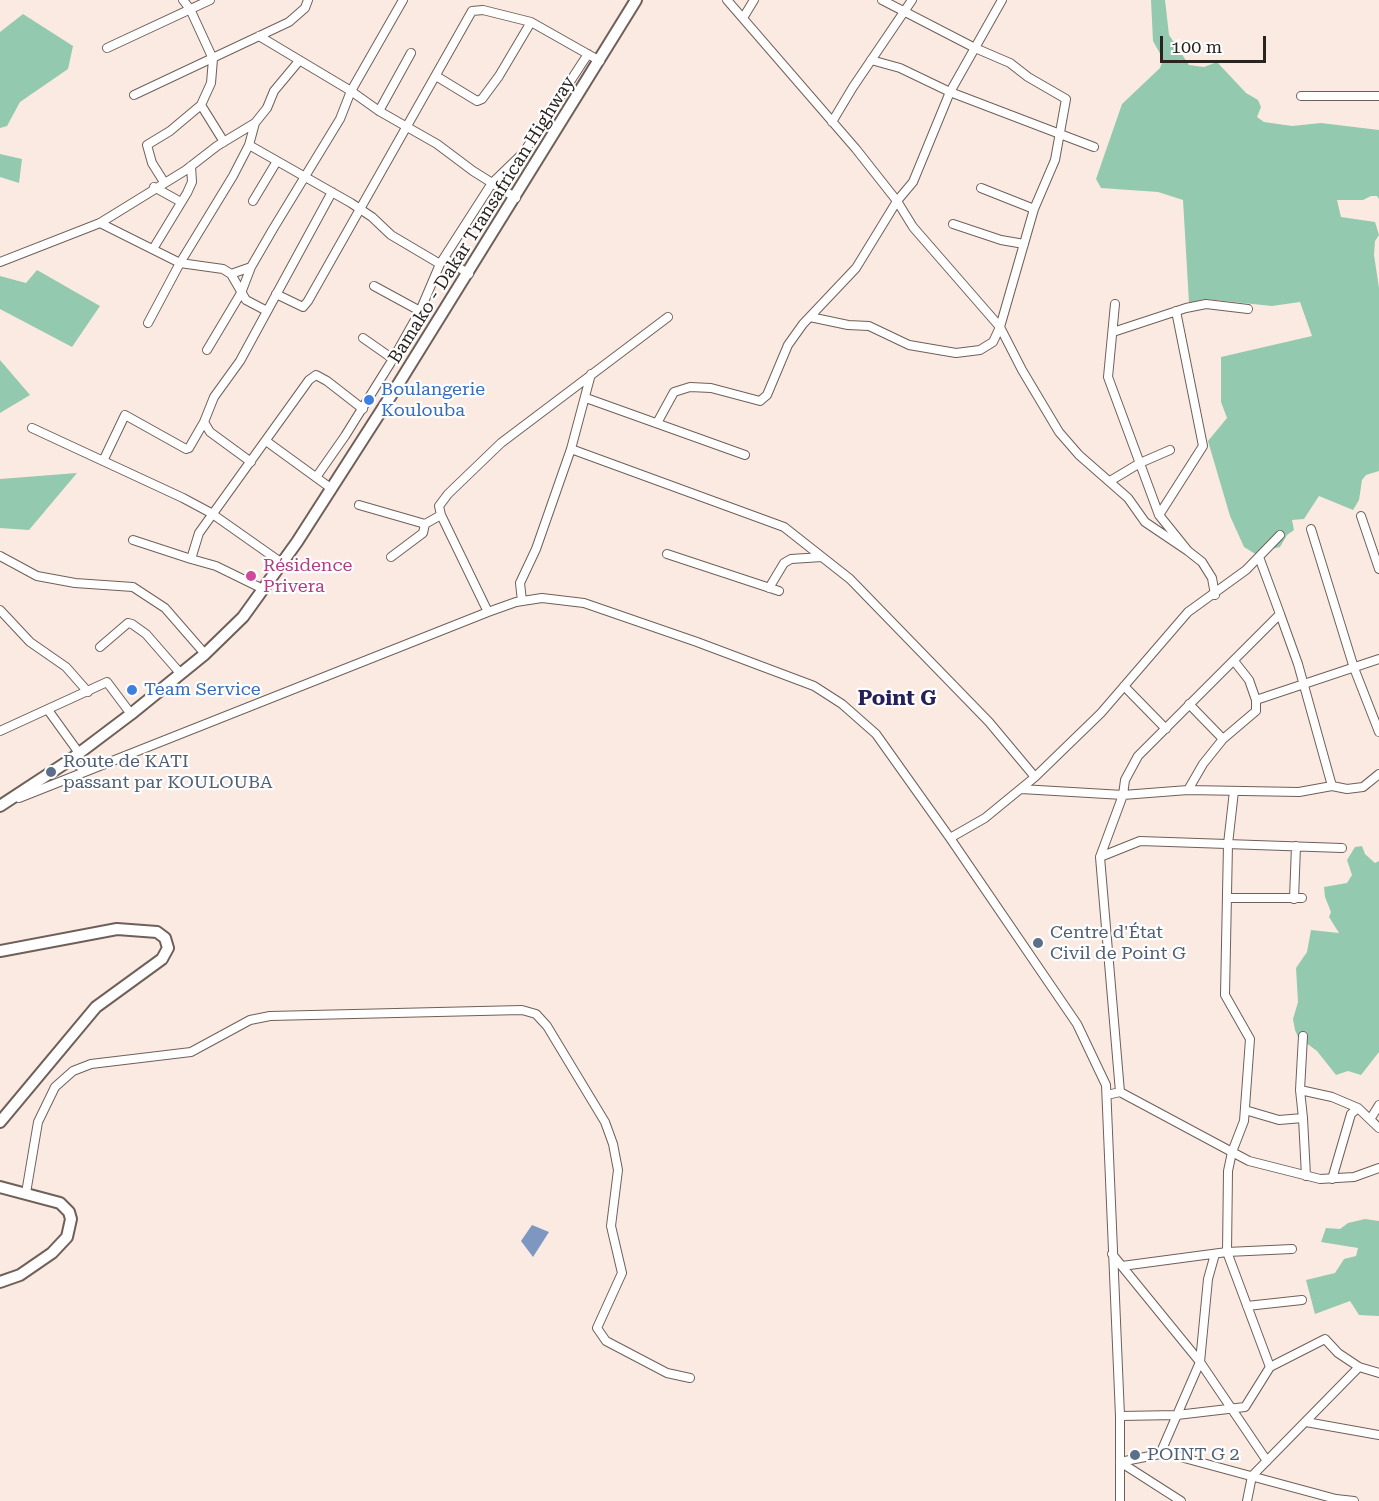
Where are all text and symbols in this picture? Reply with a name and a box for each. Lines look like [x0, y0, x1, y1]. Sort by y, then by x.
scale bar [1163, 24, 1270, 62]
text: 100 m [1171, 36, 1222, 57]
street label: Bamako - Dakar Transafrican Highway [384, 72, 580, 368]
place label: Boulangerie Koulouba [381, 379, 485, 422]
marker: Boulangerie Koulouba [362, 393, 376, 407]
place label: Résidence Privera [263, 555, 352, 598]
marker: Résidence Privera [244, 569, 258, 583]
place label: Team Service [144, 679, 261, 701]
marker: Team Service [125, 683, 139, 697]
district label: Point G [858, 686, 936, 712]
place label: Route de KATI passant par KOULOUBA [63, 751, 273, 794]
marker: Route de KATI passant par KOULOUBA [44, 765, 58, 779]
place label: Centre d'État Civil de Point G [1050, 922, 1186, 964]
marker: Centre d'État Civil de Point G [1031, 936, 1045, 950]
place label: POINT G 2 [1147, 1444, 1240, 1466]
marker: POINT G 2 [1128, 1448, 1142, 1462]

